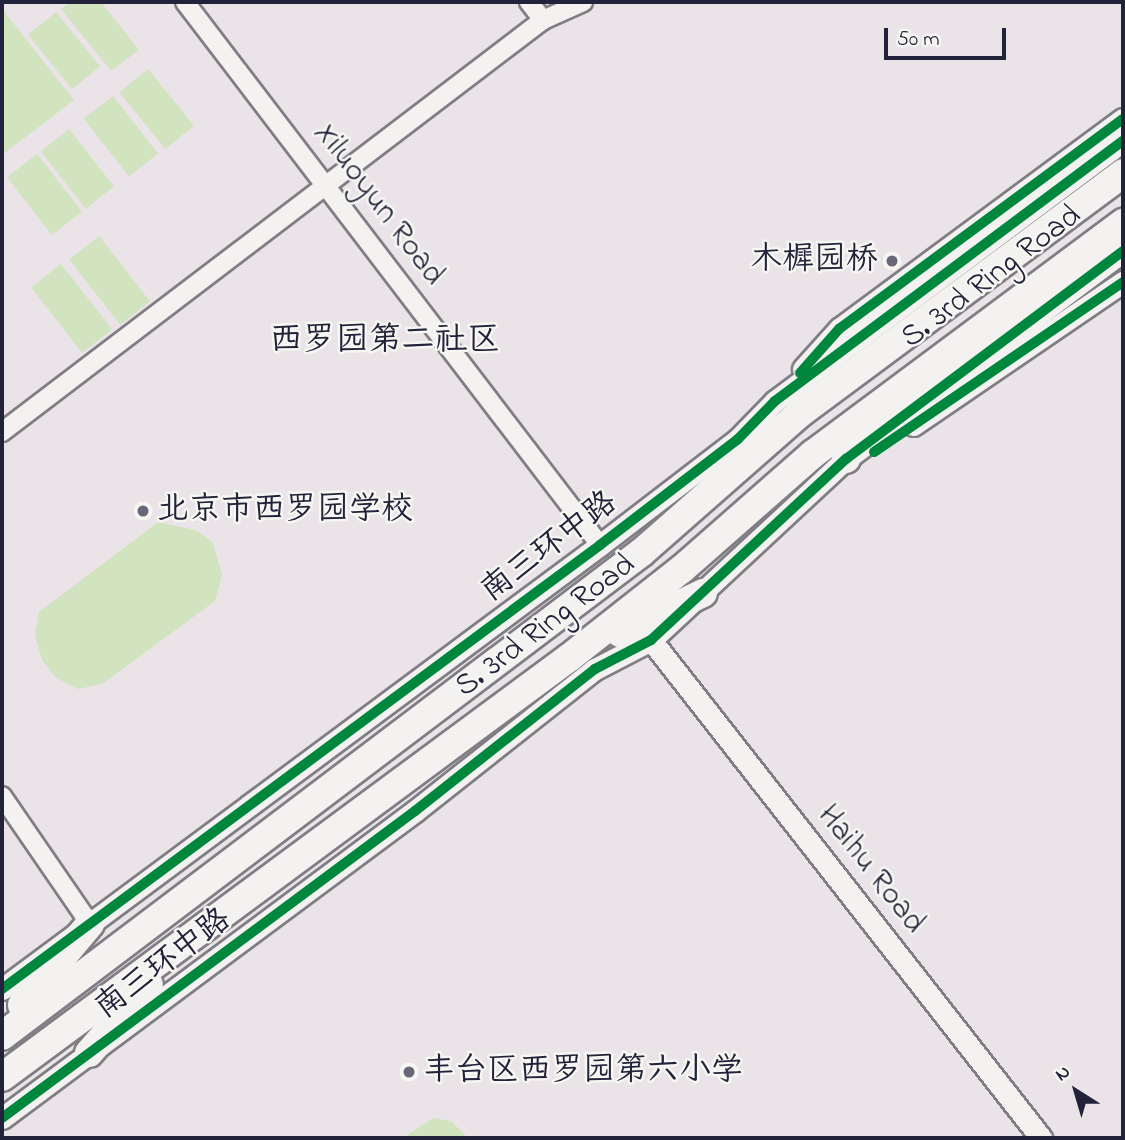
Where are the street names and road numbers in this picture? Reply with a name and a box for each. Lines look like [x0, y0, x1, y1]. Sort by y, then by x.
street label: Xiluoyun Road [304, 116, 452, 294]
street label: S. 3rd Ring Road [894, 198, 1090, 358]
street label: 南三环中路 [475, 485, 625, 611]
street label: S. 3rd Ring Road [448, 547, 644, 707]
street label: Haihu Road [808, 798, 932, 942]
street label: 南三环中路 [89, 902, 239, 1028]

